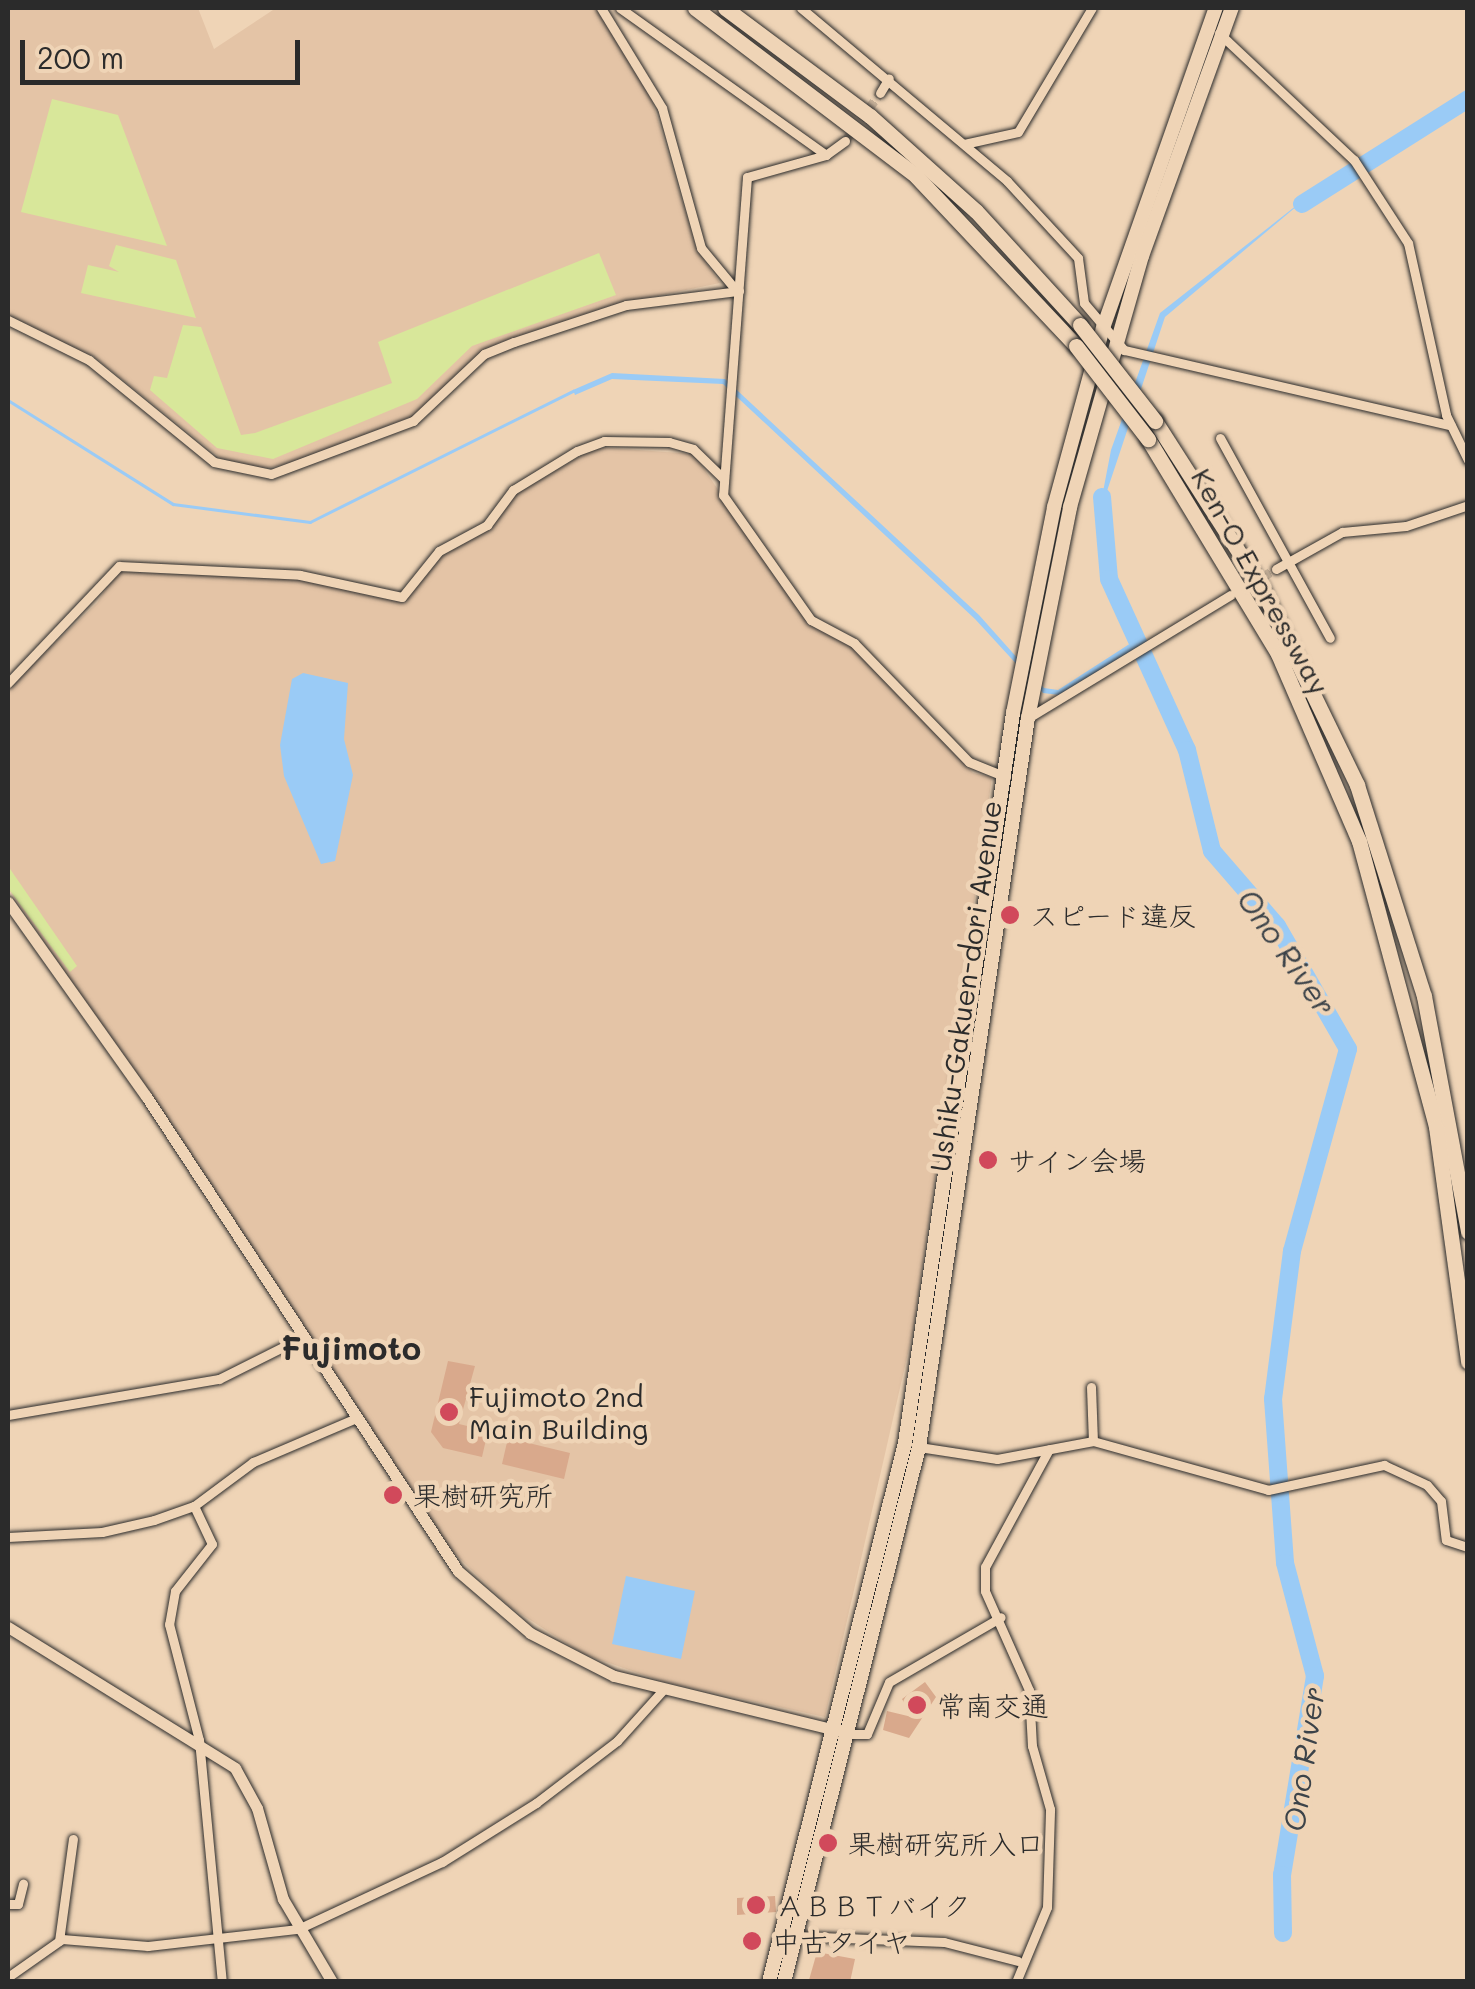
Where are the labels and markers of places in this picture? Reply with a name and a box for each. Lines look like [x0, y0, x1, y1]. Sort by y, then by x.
place label: スピード違反 [1030, 898, 1197, 932]
marker: スピード違反 [999, 904, 1021, 926]
place label: サイン会場 [1008, 1143, 1148, 1177]
marker: サイン会場 [977, 1149, 999, 1171]
place label: Fujimoto 2nd Main Building [469, 1379, 648, 1445]
marker: Fujimoto 2nd Main Building [438, 1401, 460, 1423]
place label: 果樹研究所 [413, 1478, 553, 1512]
marker: 果樹研究所 [382, 1484, 404, 1506]
place label: 常南交通 [937, 1688, 1049, 1722]
marker: 常南交通 [906, 1694, 928, 1716]
place label: 果樹研究所入口 [848, 1826, 1044, 1860]
marker: 果樹研究所入口 [817, 1832, 839, 1854]
place label: ＡＢＢＴバイク [776, 1888, 972, 1922]
marker: ＡＢＢＴバイク [745, 1894, 767, 1916]
place label: 中古タイヤ [772, 1924, 912, 1958]
marker: 中古タイヤ [741, 1930, 763, 1952]

